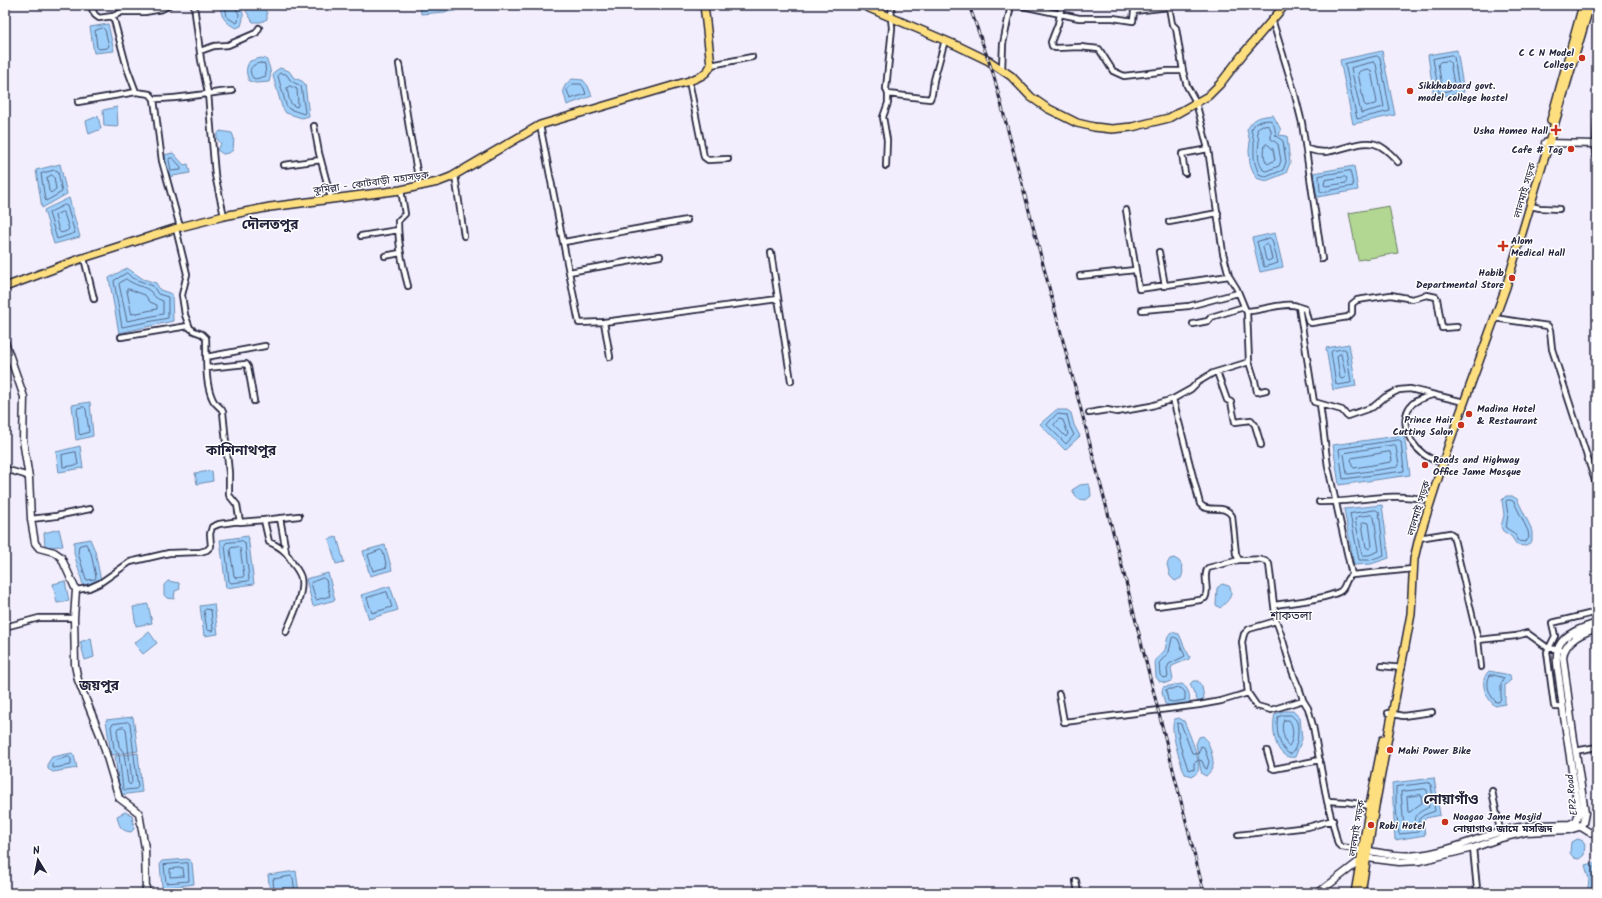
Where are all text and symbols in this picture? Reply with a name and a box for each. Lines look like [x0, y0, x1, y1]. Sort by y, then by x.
place label: C C N Model College [1519, 45, 1574, 73]
marker: C C N Model College [1577, 53, 1587, 63]
place label: Sikkhaboard govt. model college hostel [1418, 78, 1508, 106]
marker: Sikkhaboard govt. model college hostel [1405, 86, 1415, 96]
place label: Usha Homeo Hall [1473, 123, 1548, 139]
marker: Usha Homeo Hall [1551, 125, 1561, 135]
place label: Cafe # Tag [1512, 142, 1563, 158]
marker: Cafe # Tag [1566, 144, 1576, 154]
street label: লালমাই সড়ক [1509, 160, 1541, 221]
street label: কুমিল্লা - কোটবাড়ী মহাসড়ক [311, 167, 431, 199]
district label: দৌলতপুর [242, 214, 299, 236]
place label: Alom Medical Hall [1511, 233, 1565, 261]
marker: Alom Medical Hall [1498, 241, 1508, 251]
place label: Habib Departmental Store [1416, 265, 1504, 293]
marker: Habib Departmental Store [1507, 273, 1517, 283]
place label: Madina Hotel & Restaurant [1477, 401, 1538, 429]
marker: Madina Hotel & Restaurant [1464, 409, 1474, 419]
place label: Prince Hair Cutting Salon [1393, 412, 1453, 440]
marker: Prince Hair Cutting Salon [1456, 420, 1466, 430]
district label: কাশিনাথপুর [205, 440, 277, 462]
place label: Roads and Highway Office Jame Mosque [1433, 452, 1521, 480]
marker: Roads and Highway Office Jame Mosque [1420, 460, 1430, 470]
street label: লালমাই সড়ক [1403, 478, 1435, 539]
district label: শাকতলা [1269, 607, 1313, 626]
district label: জয়পুর [78, 675, 120, 697]
place label: Mahi Power Bike [1398, 743, 1471, 759]
marker: Mahi Power Bike [1385, 745, 1395, 755]
street label: EPZ Road [1562, 772, 1582, 816]
district label: নোয়াগাঁও [1423, 789, 1479, 811]
street label: লালমাই সড়ক [1344, 798, 1369, 858]
place label: Noagao Jame Mosjid নোয়াগাও জামে মসজিদ [1453, 809, 1553, 837]
marker: Noagao Jame Mosjid নোয়াগাও জামে মসজিদ [1440, 817, 1450, 827]
place label: Robi Hotel [1379, 818, 1425, 834]
marker: Robi Hotel [1366, 820, 1376, 830]
north arrow [18, 840, 58, 880]
text: N [31, 842, 41, 861]

